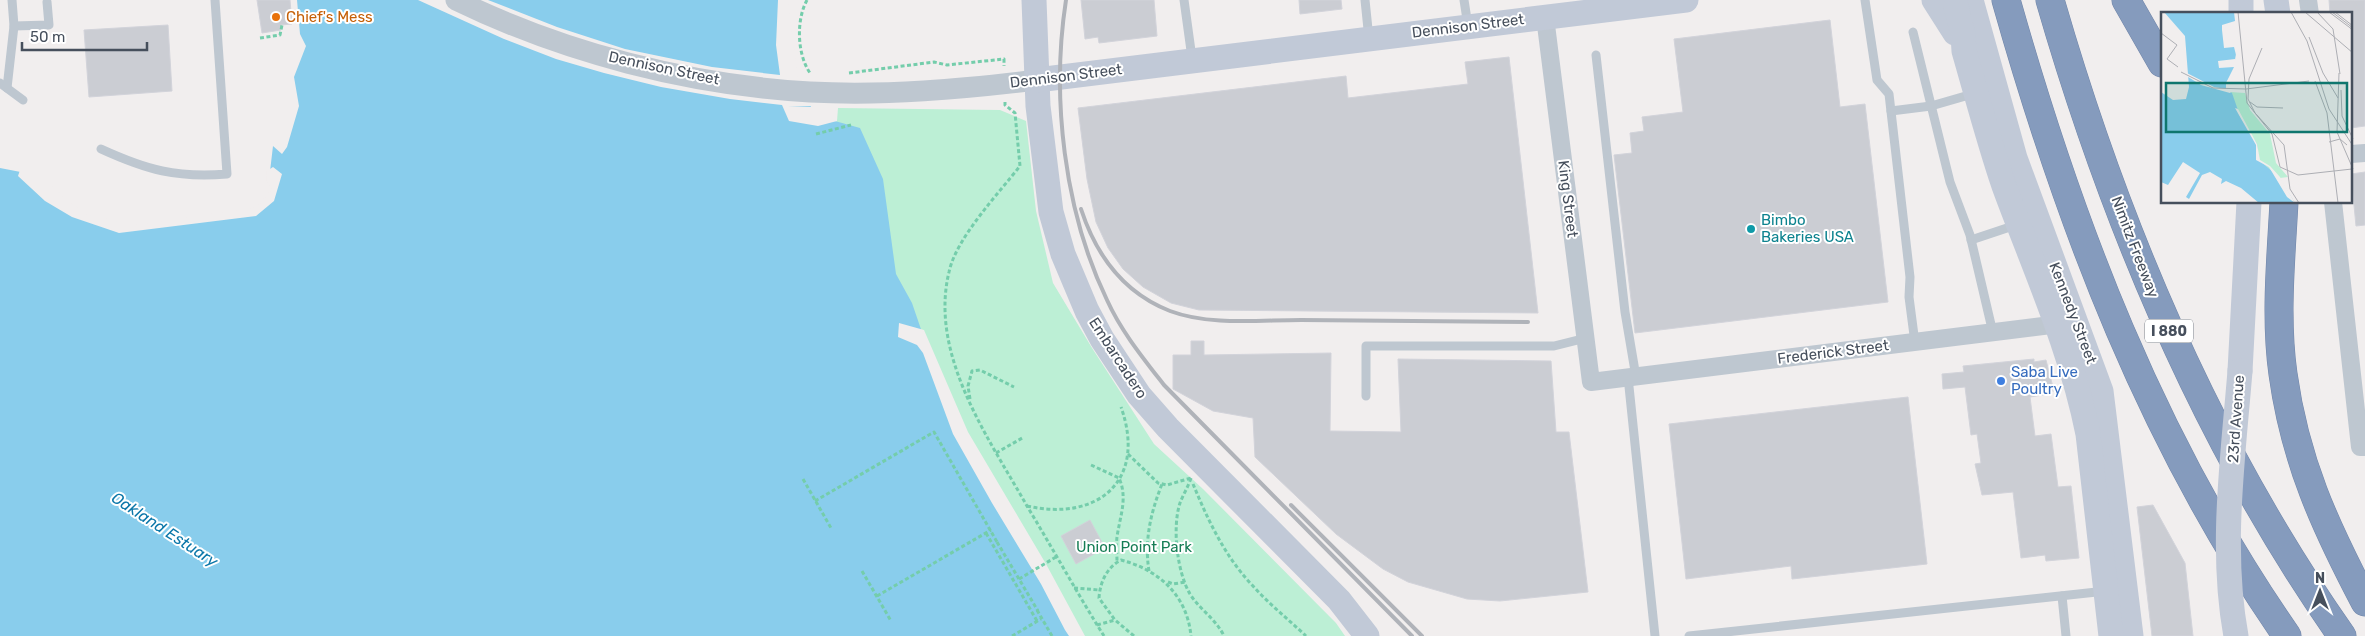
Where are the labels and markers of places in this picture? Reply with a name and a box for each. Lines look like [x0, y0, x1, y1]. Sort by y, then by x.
place label: Chief's Mess [286, 8, 373, 26]
marker: Chief's Mess [270, 11, 282, 23]
place label: Bimbo Bakeries USA [1761, 211, 1854, 246]
marker: Bimbo Bakeries USA [1745, 223, 1757, 235]
place label: Saba Live Poultry [2011, 363, 2078, 398]
marker: Saba Live Poultry [1995, 375, 2007, 387]

